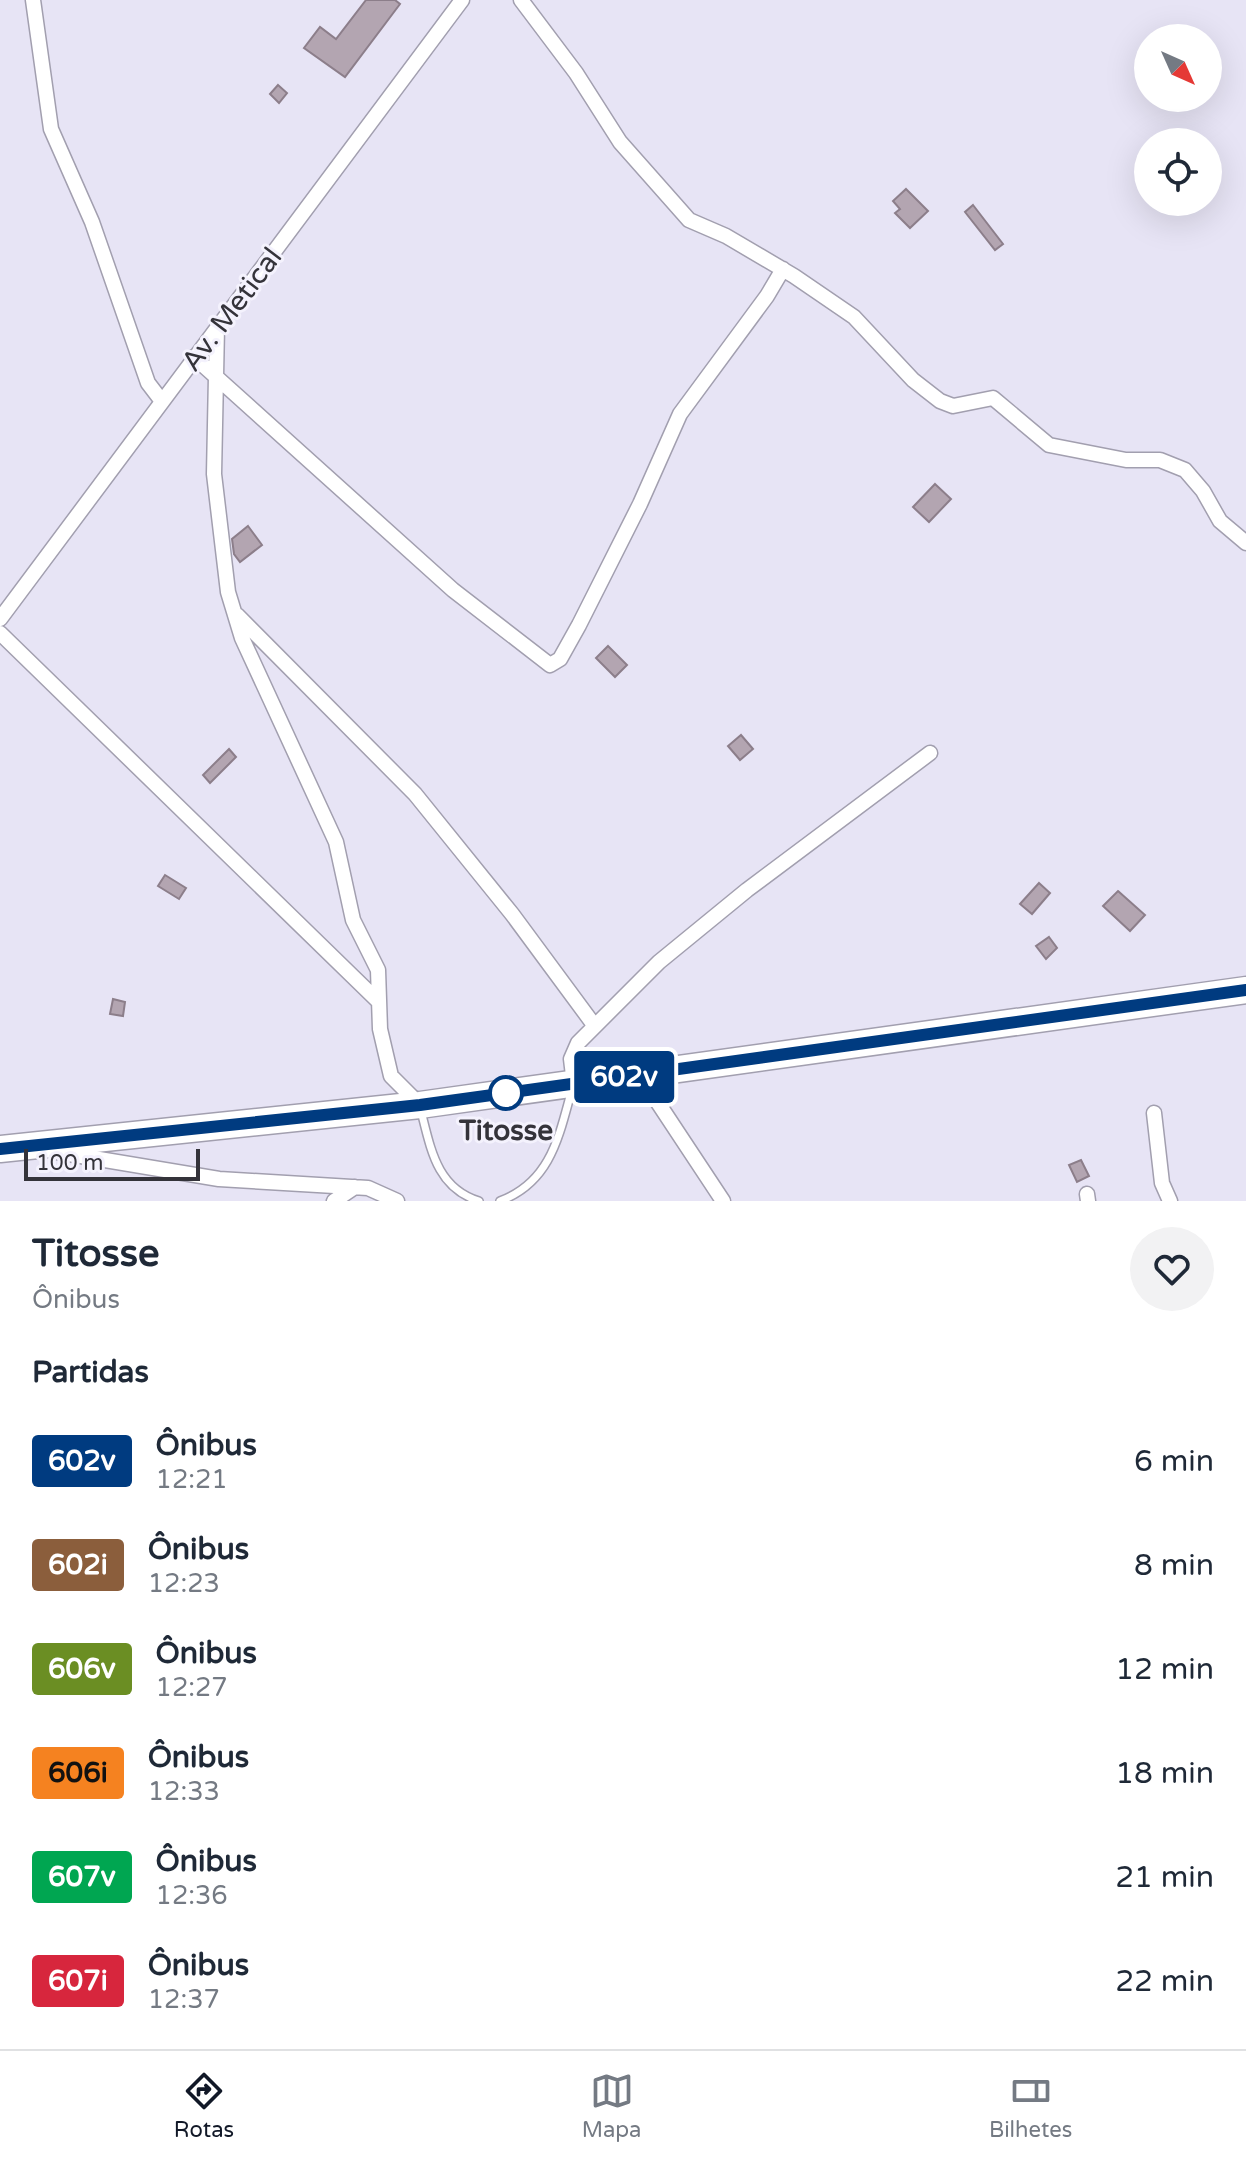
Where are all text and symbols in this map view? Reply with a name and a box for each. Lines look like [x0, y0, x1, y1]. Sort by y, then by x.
north arrow [1134, 24, 1222, 112]
map controls [1134, 24, 1222, 216]
button: locate [1134, 128, 1222, 216]
street label: Av. Metical [174, 241, 289, 378]
line badge: 602v [568, 1051, 680, 1103]
text: 602v [590, 1060, 658, 1094]
marker: Titosse [489, 1076, 523, 1110]
place label: Titosse [458, 1114, 553, 1148]
scale bar [24, 1145, 200, 1181]
text: 100 m [36, 1150, 103, 1176]
button: heart [1130, 1227, 1214, 1311]
text: Titosse [32, 1231, 160, 1277]
text: Ônibus [32, 1284, 120, 1315]
text: Partidas [32, 1354, 149, 1391]
text: Ônibus [156, 1427, 257, 1464]
text: 6 min [1134, 1443, 1214, 1480]
text: 602v [48, 1444, 116, 1478]
text: 12:21 [156, 1464, 228, 1495]
text: Ônibus [148, 1531, 249, 1568]
text: 8 min [1134, 1547, 1214, 1584]
text: 602i [48, 1548, 108, 1582]
text: 12:23 [148, 1568, 220, 1599]
text: Ônibus [156, 1635, 257, 1672]
text: 12 min [1115, 1651, 1214, 1688]
text: 606v [48, 1652, 116, 1686]
text: 12:27 [156, 1672, 228, 1703]
text: Ônibus [148, 1739, 249, 1776]
text: 18 min [1115, 1755, 1214, 1792]
text: 606i [48, 1756, 108, 1790]
text: 12:33 [148, 1776, 220, 1807]
text: Ônibus [156, 1843, 257, 1880]
text: 21 min [1115, 1859, 1214, 1896]
text: 607v [48, 1860, 116, 1894]
text: 12:36 [156, 1880, 228, 1911]
text: Ônibus [148, 1947, 249, 1984]
text: 22 min [1115, 1963, 1214, 2000]
text: 607i [48, 1964, 108, 1998]
text: 12:37 [148, 1984, 220, 2015]
tab: Rotas [174, 2069, 234, 2143]
tab: Mapa [582, 2069, 642, 2143]
tab: Bilhetes [989, 2069, 1072, 2143]

